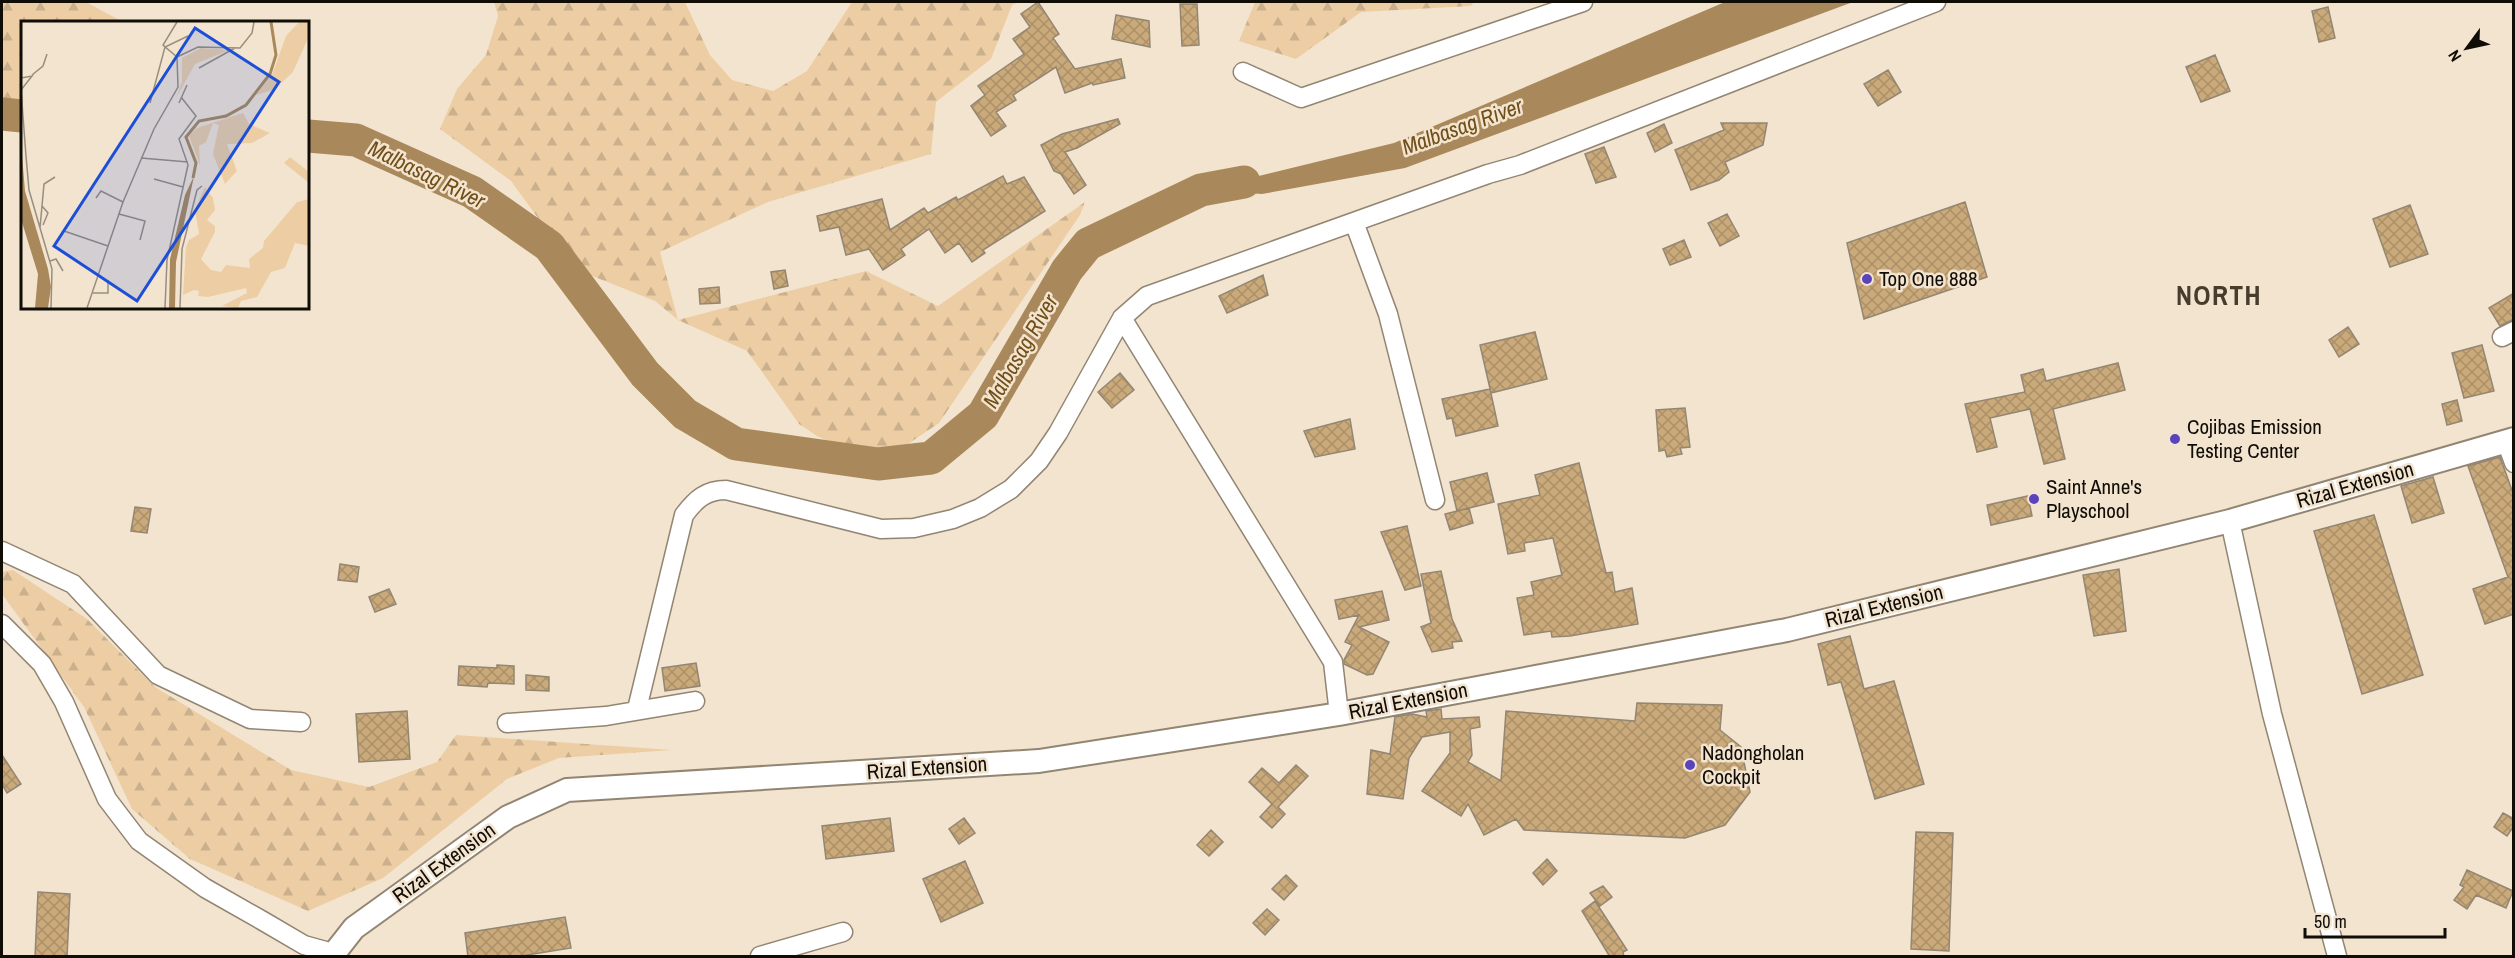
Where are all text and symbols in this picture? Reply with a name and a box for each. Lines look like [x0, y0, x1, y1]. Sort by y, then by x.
north arrow [2437, 18, 2497, 78]
inset map [21, 21, 309, 309]
text: N [2443, 46, 2466, 66]
water label: Malbasag River [1398, 90, 1527, 162]
water label: Malbasag River [364, 133, 491, 216]
place label: Top One 888 [1879, 264, 1978, 293]
marker: Top One 888 [1860, 272, 1874, 286]
district label: NORTH [2176, 277, 2262, 313]
water label: Malbasag River [975, 288, 1065, 413]
place label: Cojibas Emission Testing Center [2187, 412, 2322, 465]
marker: Cojibas Emission Testing Center [2168, 432, 2182, 446]
street label: Rizal Extension [2293, 454, 2417, 515]
place label: Saint Anne's Playschool [2046, 472, 2142, 525]
marker: Saint Anne's Playschool [2027, 492, 2041, 506]
street label: Rizal Extension [1822, 577, 1946, 634]
street label: Rizal Extension [1346, 675, 1470, 726]
place label: Nadongholan Cockpit [1702, 738, 1804, 791]
street label: Rizal Extension [866, 749, 988, 786]
marker: Nadongholan Cockpit [1683, 758, 1697, 772]
street label: Rizal Extension [386, 815, 501, 910]
scale bar [2305, 901, 2444, 939]
text: 50 m [2314, 909, 2347, 934]

